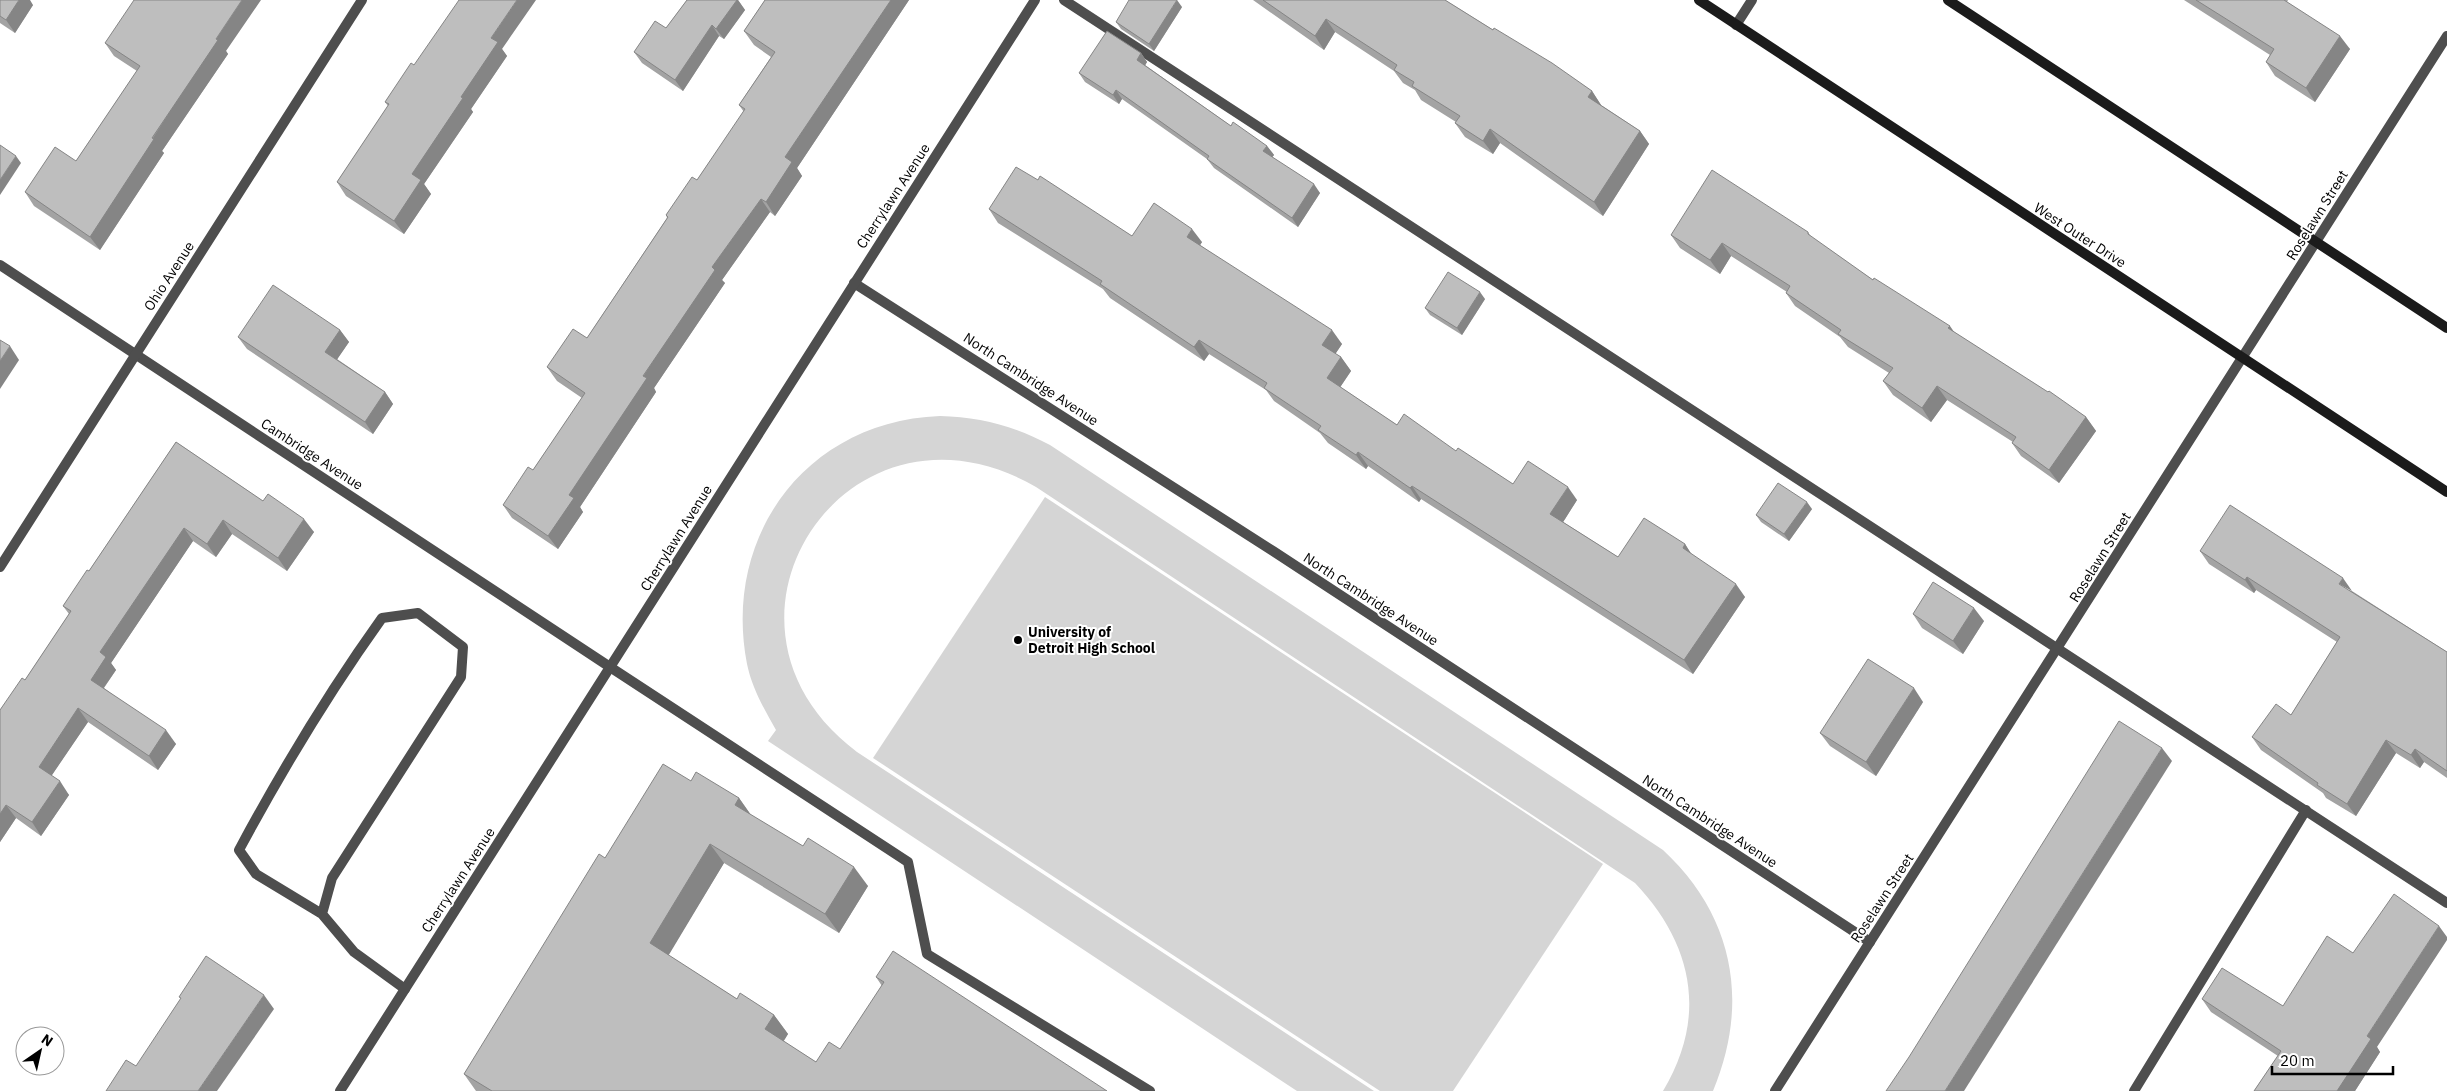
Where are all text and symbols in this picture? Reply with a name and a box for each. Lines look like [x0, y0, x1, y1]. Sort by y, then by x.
street label: Cherrylawn Avenue [852, 140, 934, 252]
street label: Roselawn Street [2282, 167, 2352, 263]
street label: West Outer Drive [2031, 199, 2130, 272]
street label: Ohio Avenue [140, 238, 198, 314]
street label: North Cambridge Avenue [960, 329, 1102, 430]
street label: Cambridge Avenue [257, 414, 367, 494]
street label: Cherrylawn Avenue [636, 481, 716, 594]
street label: Roselawn Street [2065, 509, 2135, 605]
street label: North Cambridge Avenue [1300, 549, 1442, 650]
place label: University of Detroit High School [1028, 623, 1155, 657]
marker: University of Detroit High School [1012, 634, 1024, 646]
street label: North Cambridge Avenue [1639, 771, 1781, 872]
street label: Cherrylawn Avenue [417, 824, 499, 936]
street label: Roselawn Street [1846, 850, 1918, 946]
north arrow [15, 1026, 65, 1076]
text: N [38, 1030, 57, 1051]
scale bar [2272, 1044, 2393, 1076]
text: 20 m [2280, 1051, 2315, 1070]

